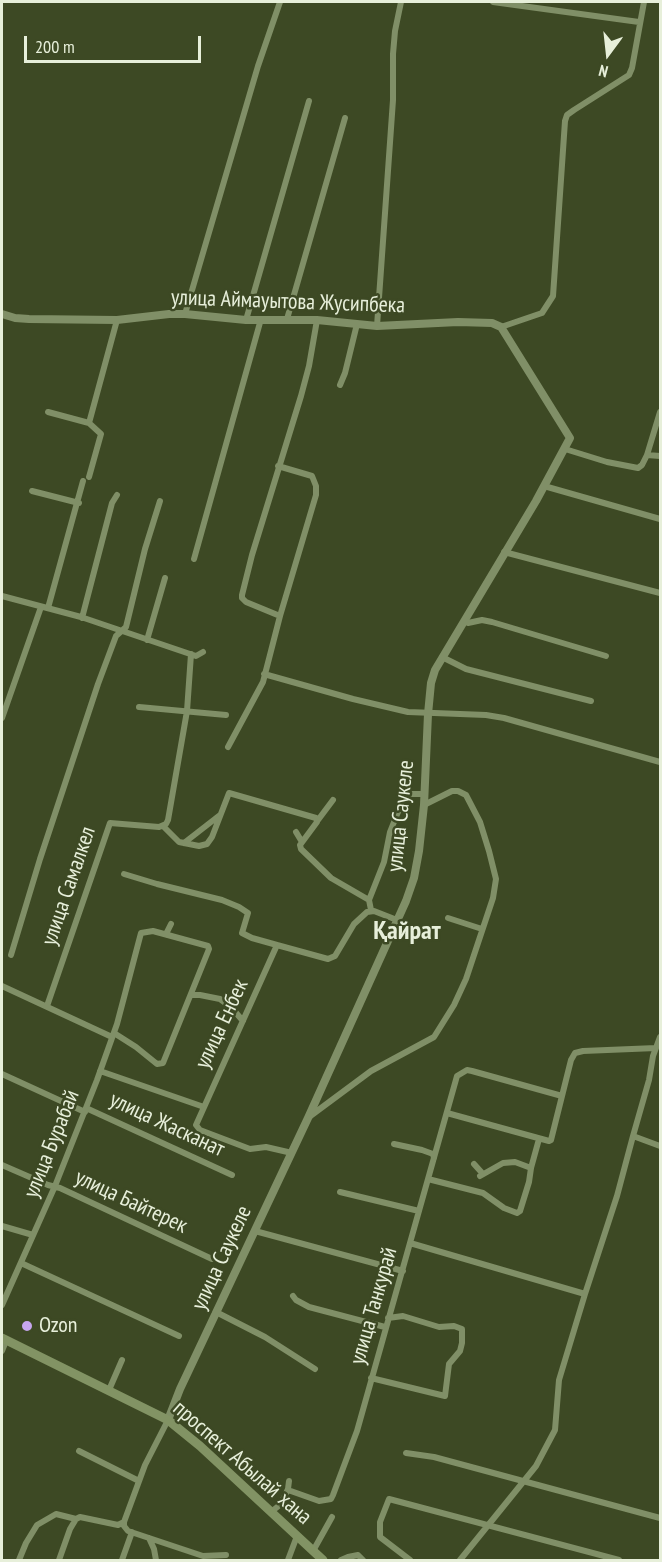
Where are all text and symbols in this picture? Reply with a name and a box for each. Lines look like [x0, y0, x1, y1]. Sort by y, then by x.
scale bar [27, 24, 204, 62]
north arrow [578, 24, 638, 84]
text: 200 m [35, 35, 75, 58]
text: N [597, 61, 610, 82]
street label: улица Аймауытова Жусипбека [171, 285, 405, 319]
street label: улица Саукеле [382, 759, 420, 873]
street label: улица Самалкел [36, 823, 102, 949]
district label: Қайрат [373, 916, 441, 948]
street label: улица Енбек [190, 975, 254, 1073]
street label: улица Бурабай [18, 1086, 86, 1202]
street label: улица Жасканат [105, 1087, 229, 1163]
street label: улица Байтерек [71, 1164, 191, 1240]
street label: улица Саукеле [186, 1202, 258, 1314]
street label: улица Танкурай [345, 1244, 403, 1368]
place label: Ozon [39, 1313, 78, 1339]
marker: Ozon [20, 1319, 34, 1333]
street label: проспект Абылай хана [167, 1396, 317, 1530]

